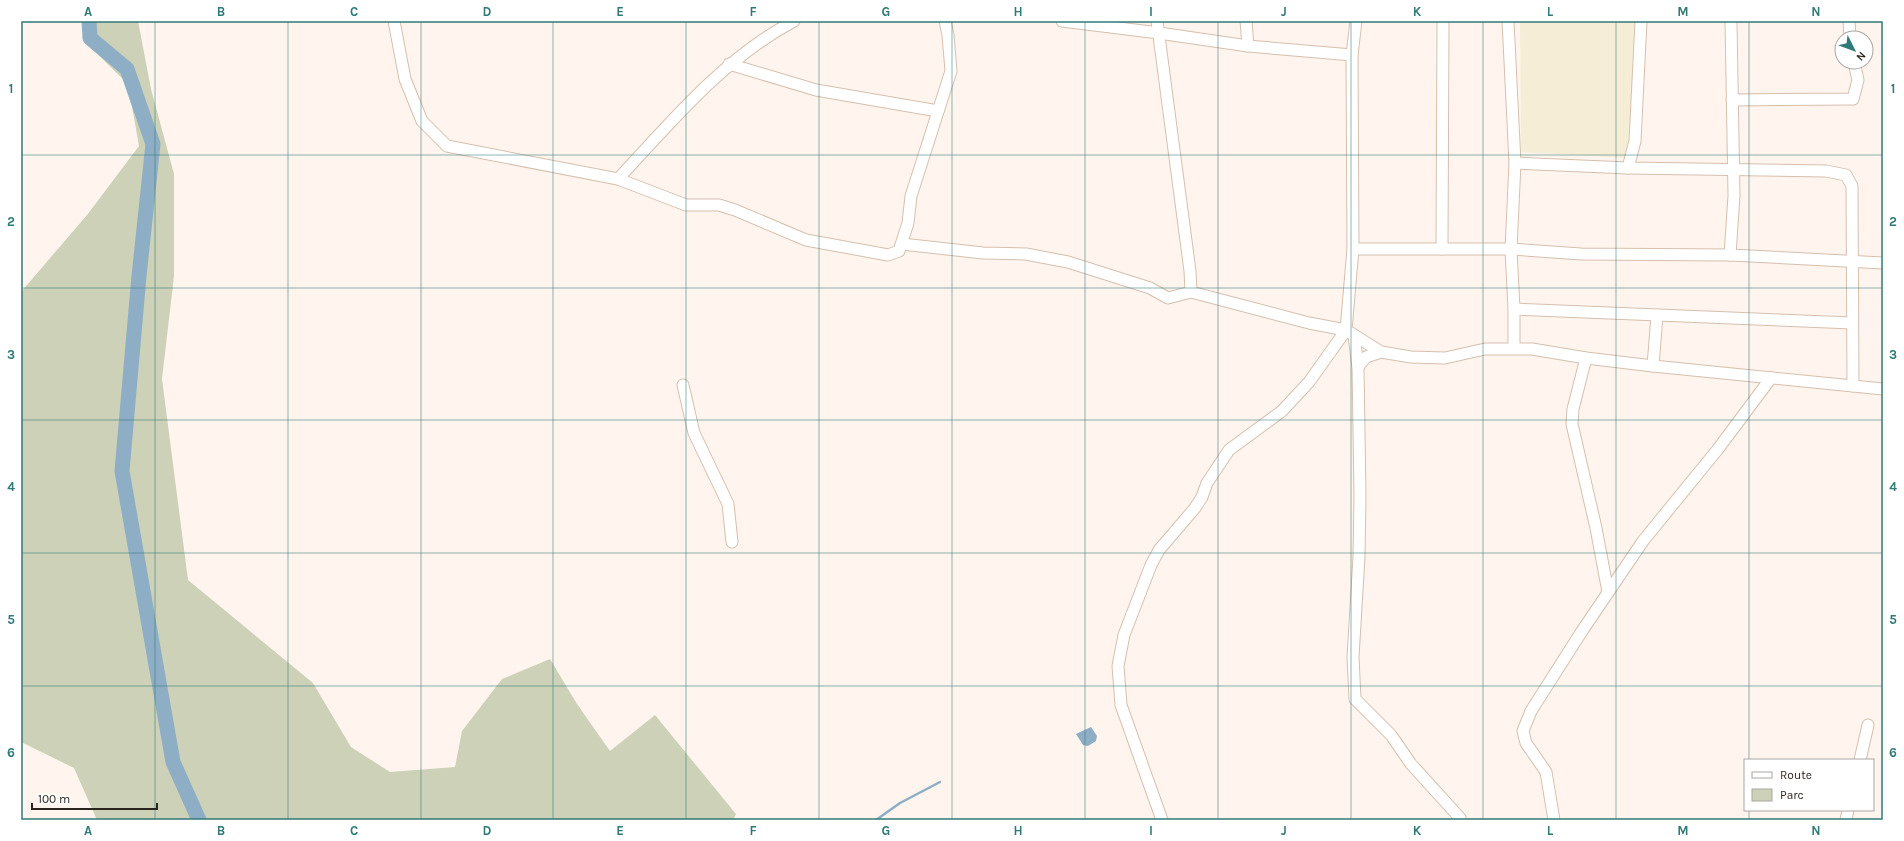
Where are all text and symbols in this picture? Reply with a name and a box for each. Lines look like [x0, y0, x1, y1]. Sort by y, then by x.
text: A [84, 4, 92, 19]
text: B [217, 4, 225, 19]
text: C [350, 4, 358, 19]
text: D [483, 4, 492, 19]
text: E [616, 4, 624, 19]
text: F [749, 4, 757, 19]
text: G [882, 4, 890, 19]
text: H [1013, 4, 1023, 19]
text: I [1149, 4, 1153, 19]
text: J [1281, 4, 1287, 19]
text: K [1413, 4, 1422, 19]
text: L [1547, 4, 1554, 19]
text: M [1677, 4, 1689, 19]
text: N [1811, 4, 1821, 19]
north arrow [1834, 30, 1874, 70]
text: N [1854, 49, 1869, 64]
text: 1 [9, 81, 13, 96]
text: 1 [1891, 81, 1895, 96]
text: 2 [7, 214, 15, 229]
text: 2 [1889, 214, 1897, 229]
text: 3 [7, 347, 15, 362]
text: 3 [1889, 347, 1897, 362]
text: 4 [7, 479, 15, 494]
text: 4 [1889, 479, 1897, 494]
text: 5 [7, 612, 15, 627]
text: 5 [1889, 612, 1897, 627]
text: 6 [7, 745, 15, 760]
text: 6 [1889, 745, 1897, 760]
legend [1744, 759, 1874, 811]
text: Route [1780, 768, 1812, 782]
scale bar [32, 785, 157, 811]
text: Parc [1780, 788, 1804, 802]
text: 100 m [38, 792, 70, 806]
text: A [84, 823, 92, 838]
text: B [217, 823, 225, 838]
text: C [350, 823, 358, 838]
text: D [483, 823, 492, 838]
text: E [616, 823, 624, 838]
text: F [749, 823, 757, 838]
text: G [882, 823, 890, 838]
text: H [1013, 823, 1023, 838]
text: I [1149, 823, 1153, 838]
text: J [1281, 823, 1287, 838]
text: K [1413, 823, 1422, 838]
text: L [1547, 823, 1554, 838]
text: M [1677, 823, 1689, 838]
text: N [1811, 823, 1821, 838]

